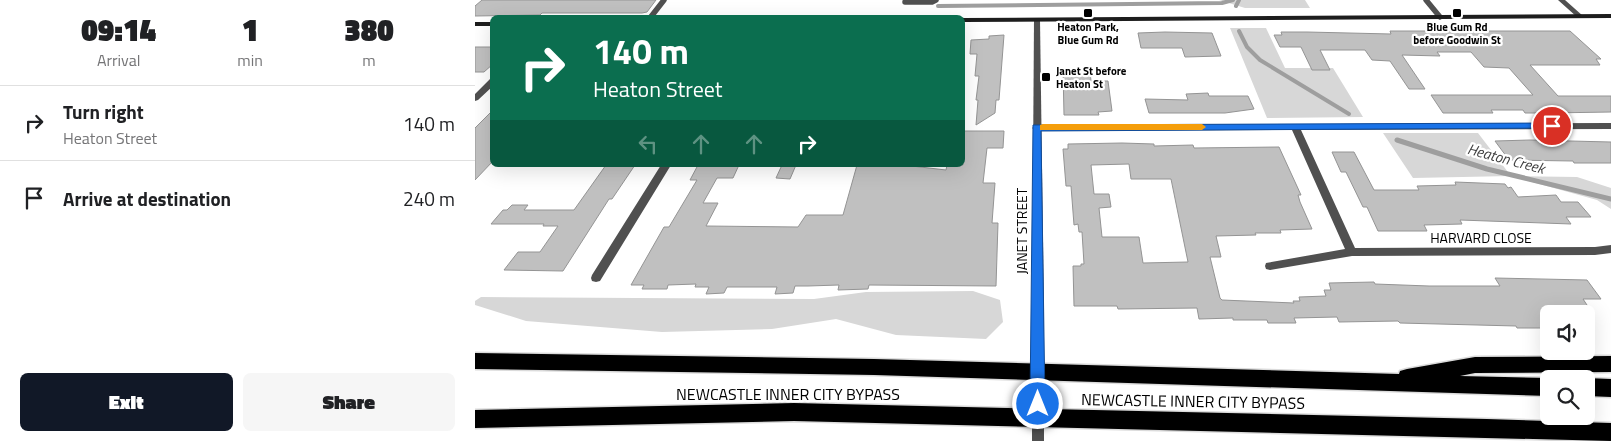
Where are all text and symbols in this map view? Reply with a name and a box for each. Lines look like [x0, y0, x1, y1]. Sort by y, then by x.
text: 09:14 [81, 7, 156, 53]
text: 1 [242, 7, 258, 53]
text: 380 [344, 7, 394, 53]
marker: Heaton Park, Blue Gum Rd [1082, 7, 1094, 19]
marker: Blue Gum Rd before Goodwin St [1451, 7, 1463, 19]
place label: Heaton Park, Blue Gum Rd [1057, 19, 1119, 48]
place label: Blue Gum Rd before Goodwin St [1413, 19, 1501, 48]
text: 140 m [593, 24, 689, 78]
icon: right [510, 35, 575, 100]
text: Arrival [97, 48, 140, 72]
text: min [237, 48, 263, 72]
text: m [362, 48, 376, 72]
place label: Janet St before Heaton St [1056, 63, 1127, 92]
marker: Janet St before Heaton St [1040, 71, 1052, 83]
text: Heaton Street [593, 72, 723, 106]
text: Turn right [63, 97, 144, 126]
pin [1531, 105, 1573, 147]
icon: right [20, 109, 48, 137]
text: 140 m [403, 109, 455, 138]
icon: arrive [1538, 112, 1566, 140]
text: Heaton Street [63, 126, 157, 150]
icon: left [634, 130, 662, 158]
icon: ahead [687, 130, 715, 158]
icon: ahead [740, 130, 768, 158]
icon: right [793, 130, 821, 158]
water label: Heaton Creek [1465, 137, 1550, 180]
icon: arrive [20, 184, 48, 212]
text: Arrive at destination [63, 184, 231, 213]
text: 240 m [403, 184, 455, 213]
street label: JANET STREET [1011, 187, 1032, 274]
street label: HARVARD CLOSE [1430, 227, 1532, 248]
map controls [1540, 305, 1595, 425]
button: sound [1540, 305, 1595, 360]
button: search [1540, 370, 1595, 425]
button: Exit [20, 373, 233, 431]
button: Share [243, 373, 455, 431]
position arrow [1011, 377, 1063, 429]
street label: NEWCASTLE INNER CITY BYPASS [676, 382, 900, 406]
street label: NEWCASTLE INNER CITY BYPASS [1081, 387, 1305, 415]

